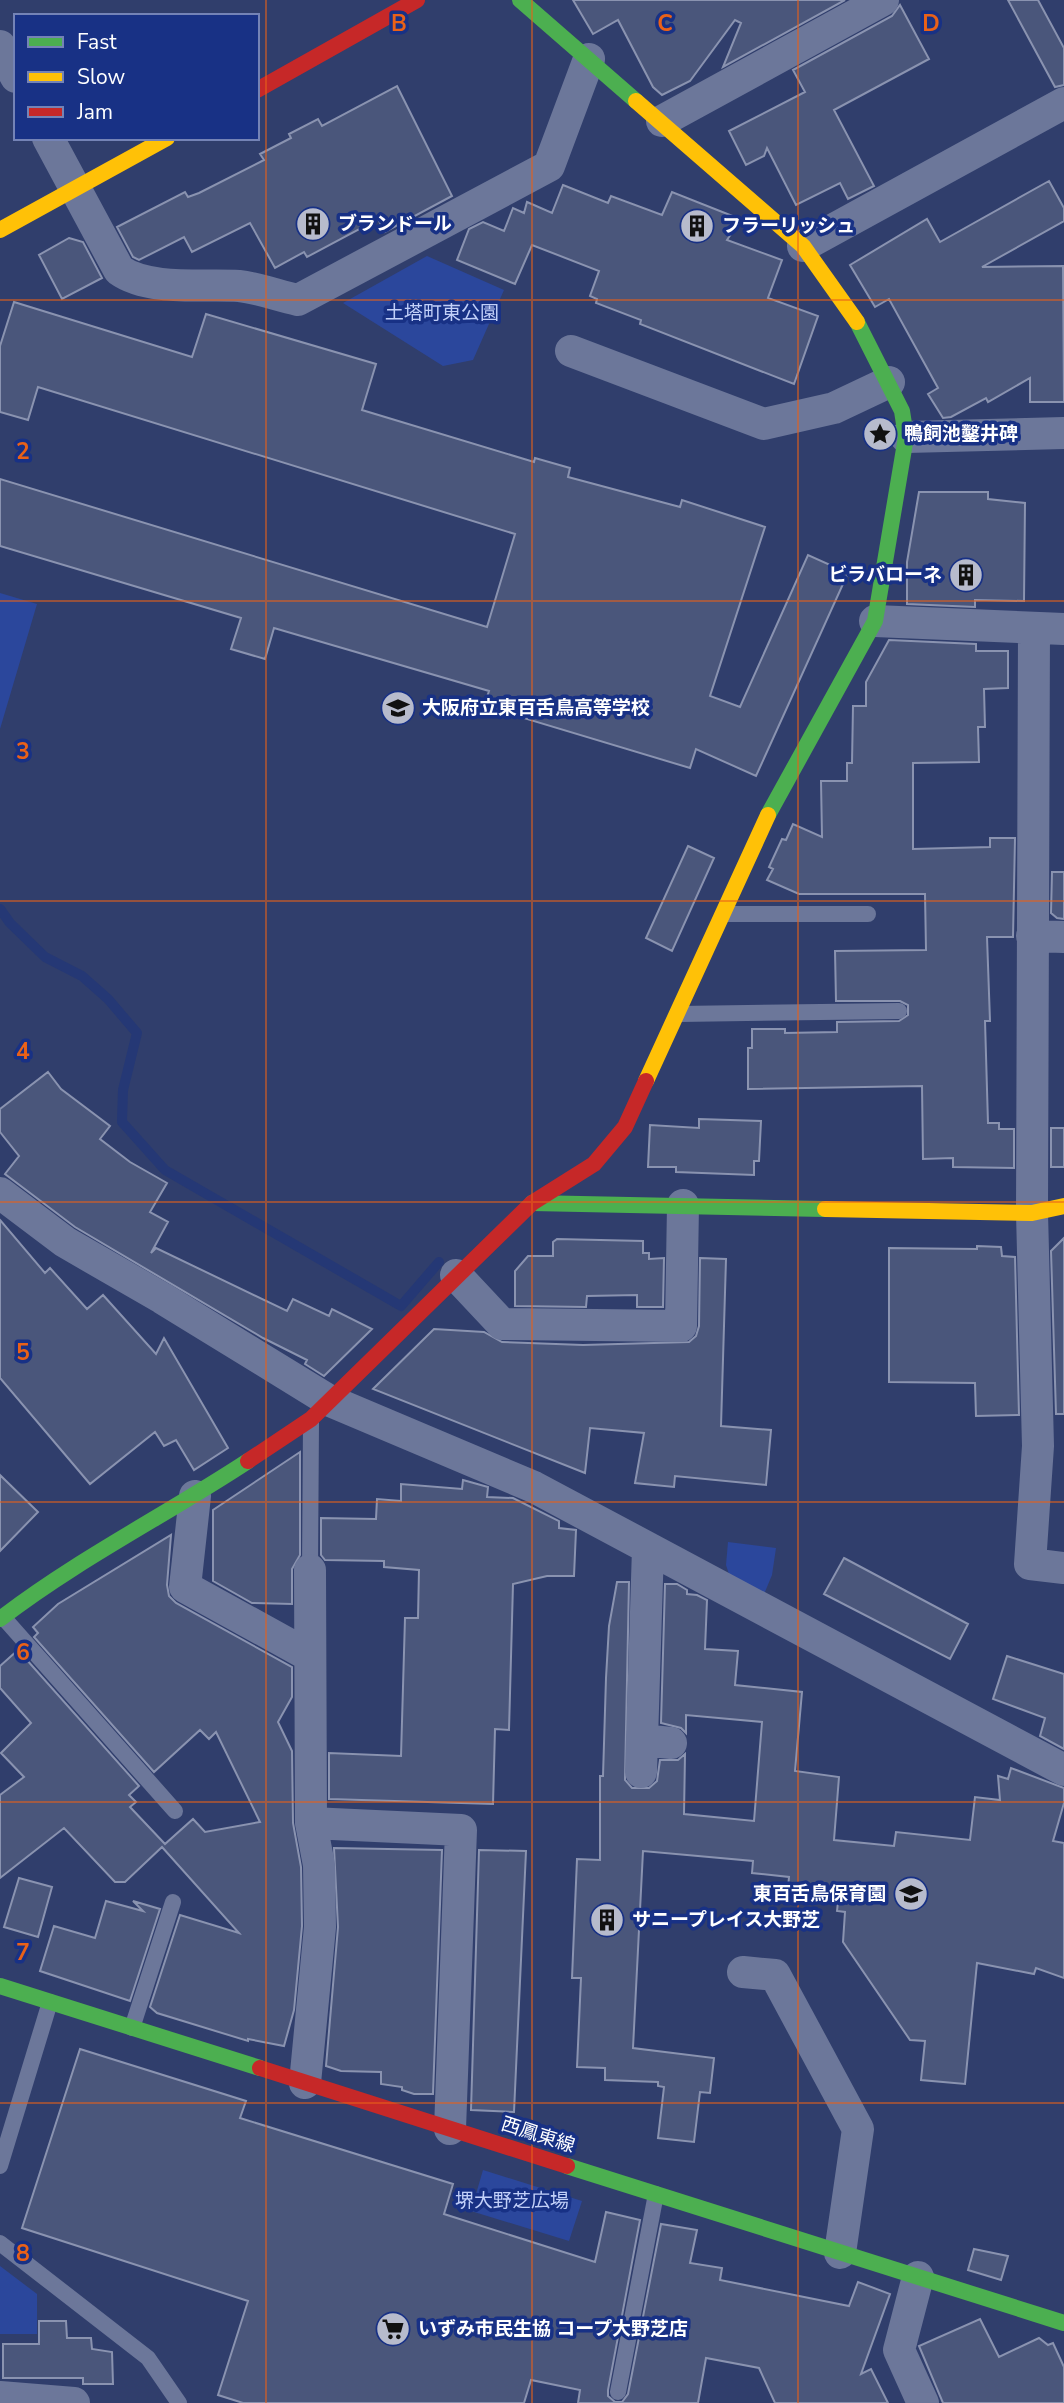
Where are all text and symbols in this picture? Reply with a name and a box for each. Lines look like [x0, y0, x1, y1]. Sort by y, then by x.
text: B [391, 8, 407, 39]
text: C [657, 8, 673, 39]
text: D [922, 8, 940, 39]
legend [14, 14, 259, 140]
text: Fast [77, 28, 117, 56]
text: Slow [77, 63, 126, 91]
text: Jam [76, 98, 113, 126]
building icon: ブランドール [294, 205, 332, 243]
building icon: フラーリッシュ [678, 207, 716, 245]
place label: ブランドール [338, 211, 452, 237]
place label: フラーリッシュ [722, 213, 855, 239]
park label: 土塔町東公園 [385, 300, 499, 326]
place icon: 鴨飼池鑿井碑 [861, 415, 899, 453]
place label: 鴨飼池鑿井碑 [904, 421, 1018, 447]
text: 2 [16, 436, 30, 467]
building icon: ビラバローネ [947, 556, 985, 594]
place label: ビラバローネ [828, 562, 942, 588]
school or university icon: 大阪府立東百舌鳥高等学校 [379, 689, 417, 727]
place label: 大阪府立東百舌鳥高等学校 [422, 695, 650, 721]
text: 3 [16, 736, 30, 767]
text: 4 [16, 1036, 30, 1067]
text: 5 [16, 1337, 30, 1368]
text: 6 [16, 1637, 30, 1668]
school or university icon: 東百舌鳥保育園 [892, 1875, 930, 1913]
place label: 東百舌鳥保育園 [753, 1881, 886, 1907]
building icon: サニープレイス大野芝 [588, 1901, 626, 1939]
place label: サニープレイス大野芝 [632, 1907, 820, 1933]
text: 7 [16, 1937, 30, 1968]
street label: 西鳳東線 [498, 2111, 578, 2159]
park label: 堺大野芝広場 [455, 2188, 569, 2214]
text: 8 [16, 2238, 30, 2269]
supermarket icon: いずみ市民生協 コープ大野芝店 [374, 2310, 412, 2348]
place label: いずみ市民生協 コープ大野芝店 [418, 2316, 688, 2342]

